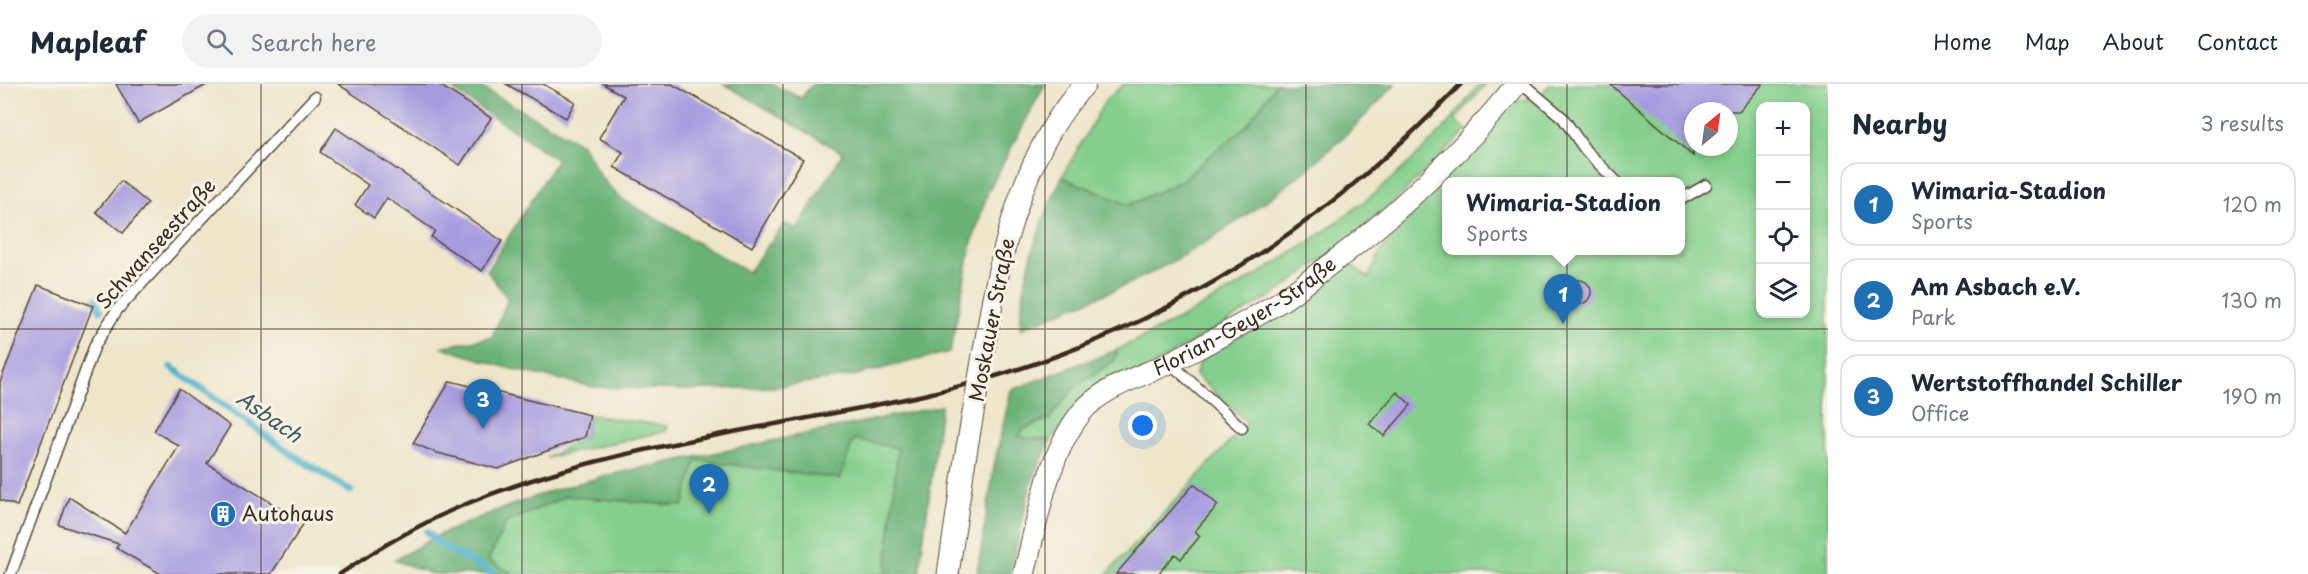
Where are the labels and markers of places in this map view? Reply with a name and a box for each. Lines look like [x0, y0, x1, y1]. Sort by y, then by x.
pin: 1 [1544, 274, 1582, 324]
pin: 3 [464, 380, 502, 429]
pin: 2 [690, 464, 728, 514]
place label: Autohaus [242, 498, 334, 528]
building icon: Autohaus [208, 499, 238, 529]

